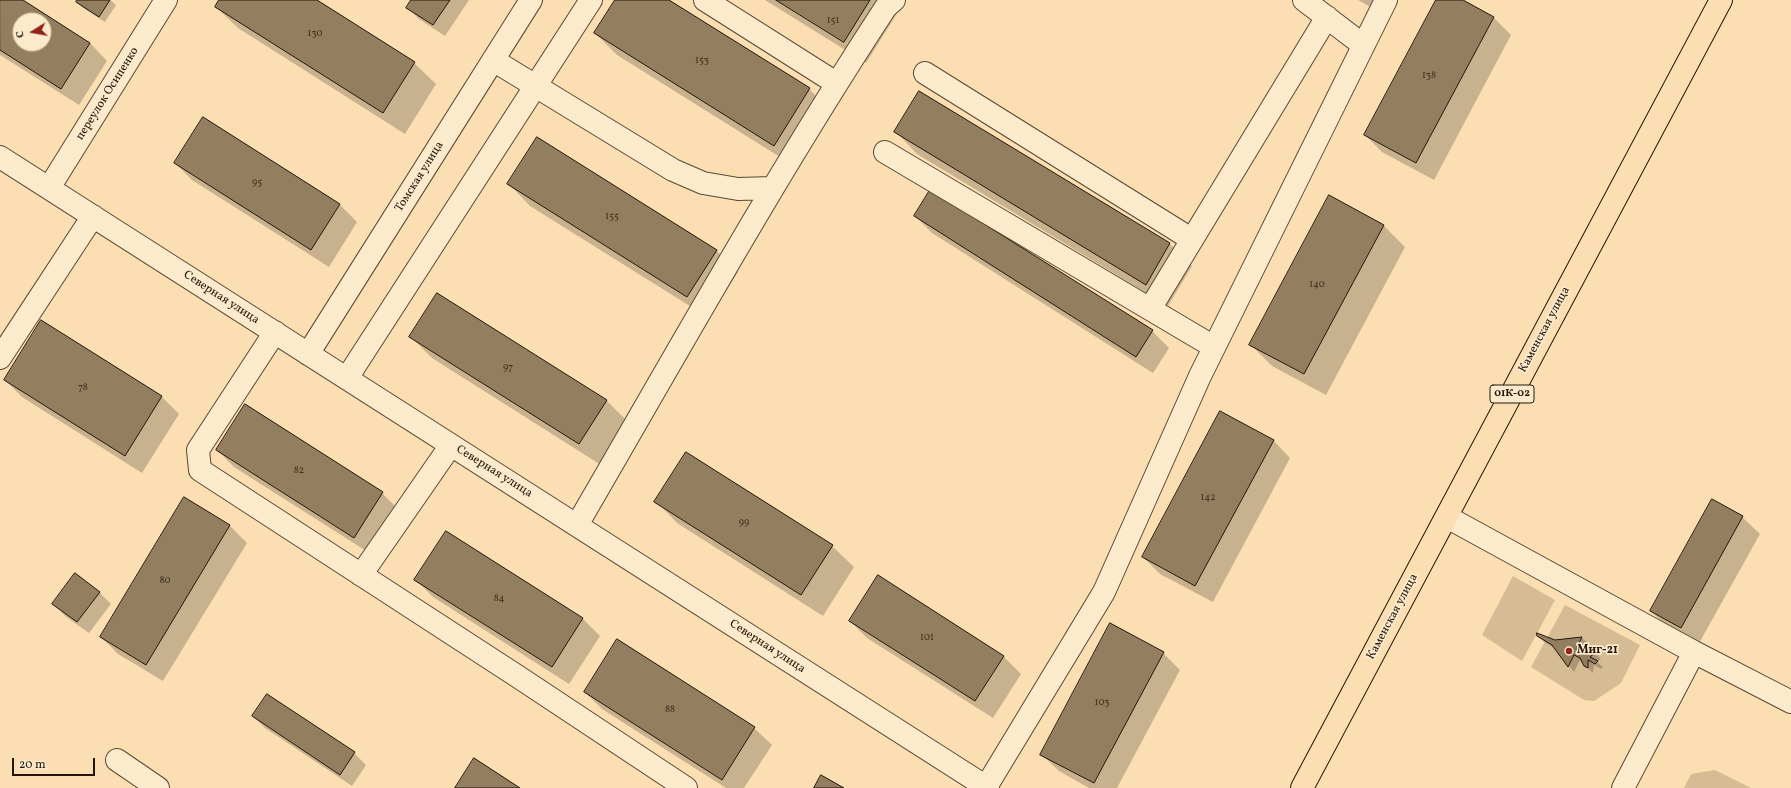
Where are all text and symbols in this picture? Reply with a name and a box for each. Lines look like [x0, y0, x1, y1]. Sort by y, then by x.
north arrow [12, 12, 52, 52]
house number: 151 [827, 15, 839, 27]
house number: 130 [308, 28, 322, 40]
text: С [13, 29, 29, 39]
street label: переулок Осипенко [74, 45, 142, 143]
house number: 153 [695, 55, 709, 67]
house number: 138 [1422, 70, 1436, 82]
street label: Томская улица [393, 139, 447, 215]
house number: 95 [252, 177, 262, 189]
house number: 155 [605, 211, 619, 223]
street label: Северная улица [180, 268, 262, 328]
house number: 140 [1309, 279, 1325, 291]
street label: Каменская улица [1516, 285, 1574, 375]
house number: 97 [503, 362, 513, 374]
house number: 78 [78, 382, 88, 394]
road number: 01К-02 [1490, 385, 1534, 403]
street label: Северная улица [453, 443, 535, 501]
house number: 82 [294, 465, 304, 477]
house number: 142 [1200, 492, 1216, 504]
house number: 99 [739, 517, 749, 529]
street label: Каменская улица [1364, 572, 1422, 662]
house number: 80 [159, 575, 171, 587]
house number: 84 [494, 593, 504, 605]
street label: Северная улица [726, 617, 808, 677]
house number: 101 [920, 632, 934, 644]
place label: Миг-21 [1577, 644, 1618, 658]
marker: Миг-21 [1564, 646, 1574, 656]
house number: 103 [1095, 697, 1109, 709]
house number: 88 [665, 704, 675, 716]
scale bar [14, 750, 97, 776]
text: 20 m [19, 757, 46, 773]

